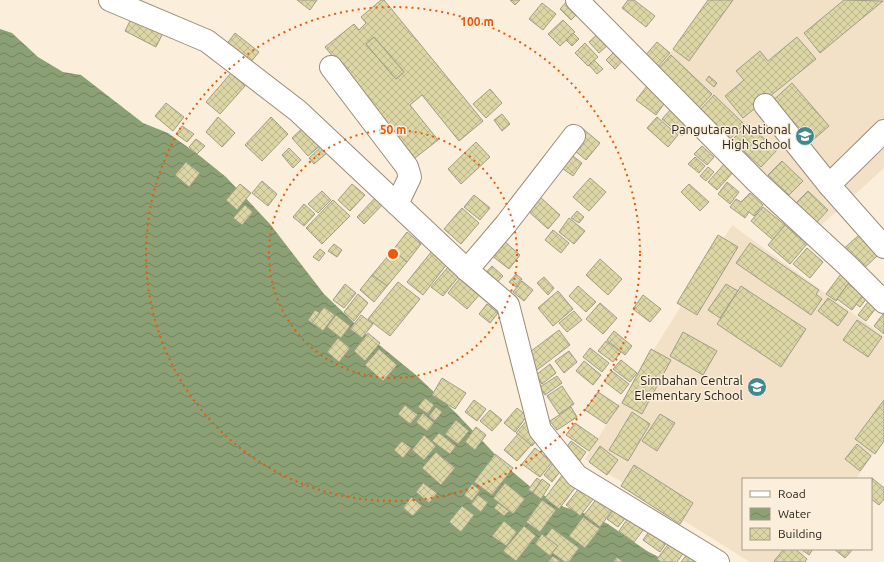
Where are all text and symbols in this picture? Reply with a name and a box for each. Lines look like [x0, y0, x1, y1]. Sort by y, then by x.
text: 100 m [460, 15, 494, 28]
place label: Pangutaran National High School [671, 122, 792, 151]
text: 50 m [380, 123, 406, 136]
school or university icon: Pangutaran National High School [794, 125, 816, 147]
centre of rings [386, 247, 400, 261]
place label: Simbahan Central Elementary School [634, 373, 744, 402]
school or university icon: Simbahan Central Elementary School [746, 376, 768, 398]
legend [742, 478, 872, 550]
text: Road [778, 487, 806, 500]
text: Water [778, 507, 811, 520]
text: Building [778, 527, 822, 540]

